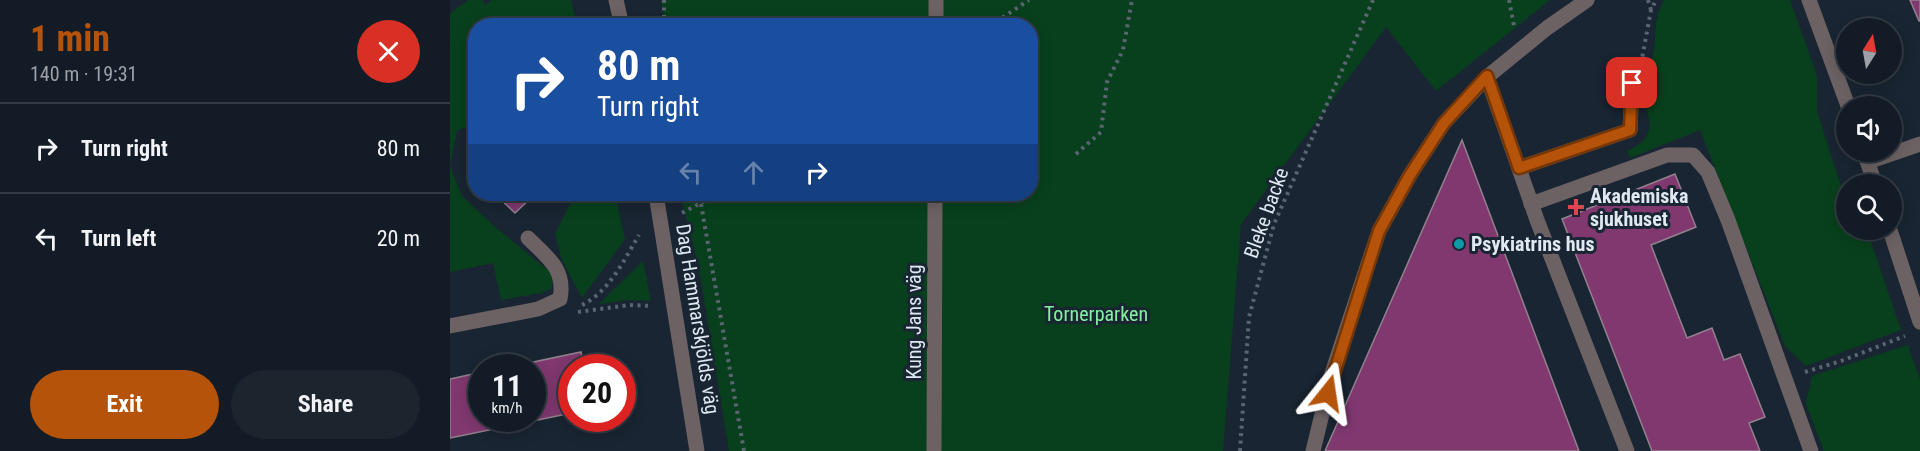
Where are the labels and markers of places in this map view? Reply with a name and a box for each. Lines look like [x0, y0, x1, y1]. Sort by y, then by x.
pin [1606, 57, 1657, 108]
place label: Akademiska sjukhuset [1590, 184, 1688, 231]
marker: Akademiska sjukhuset [1567, 198, 1585, 216]
place label: Psykiatrins hus [1471, 232, 1594, 256]
marker: Psykiatrins hus [1452, 237, 1466, 251]

